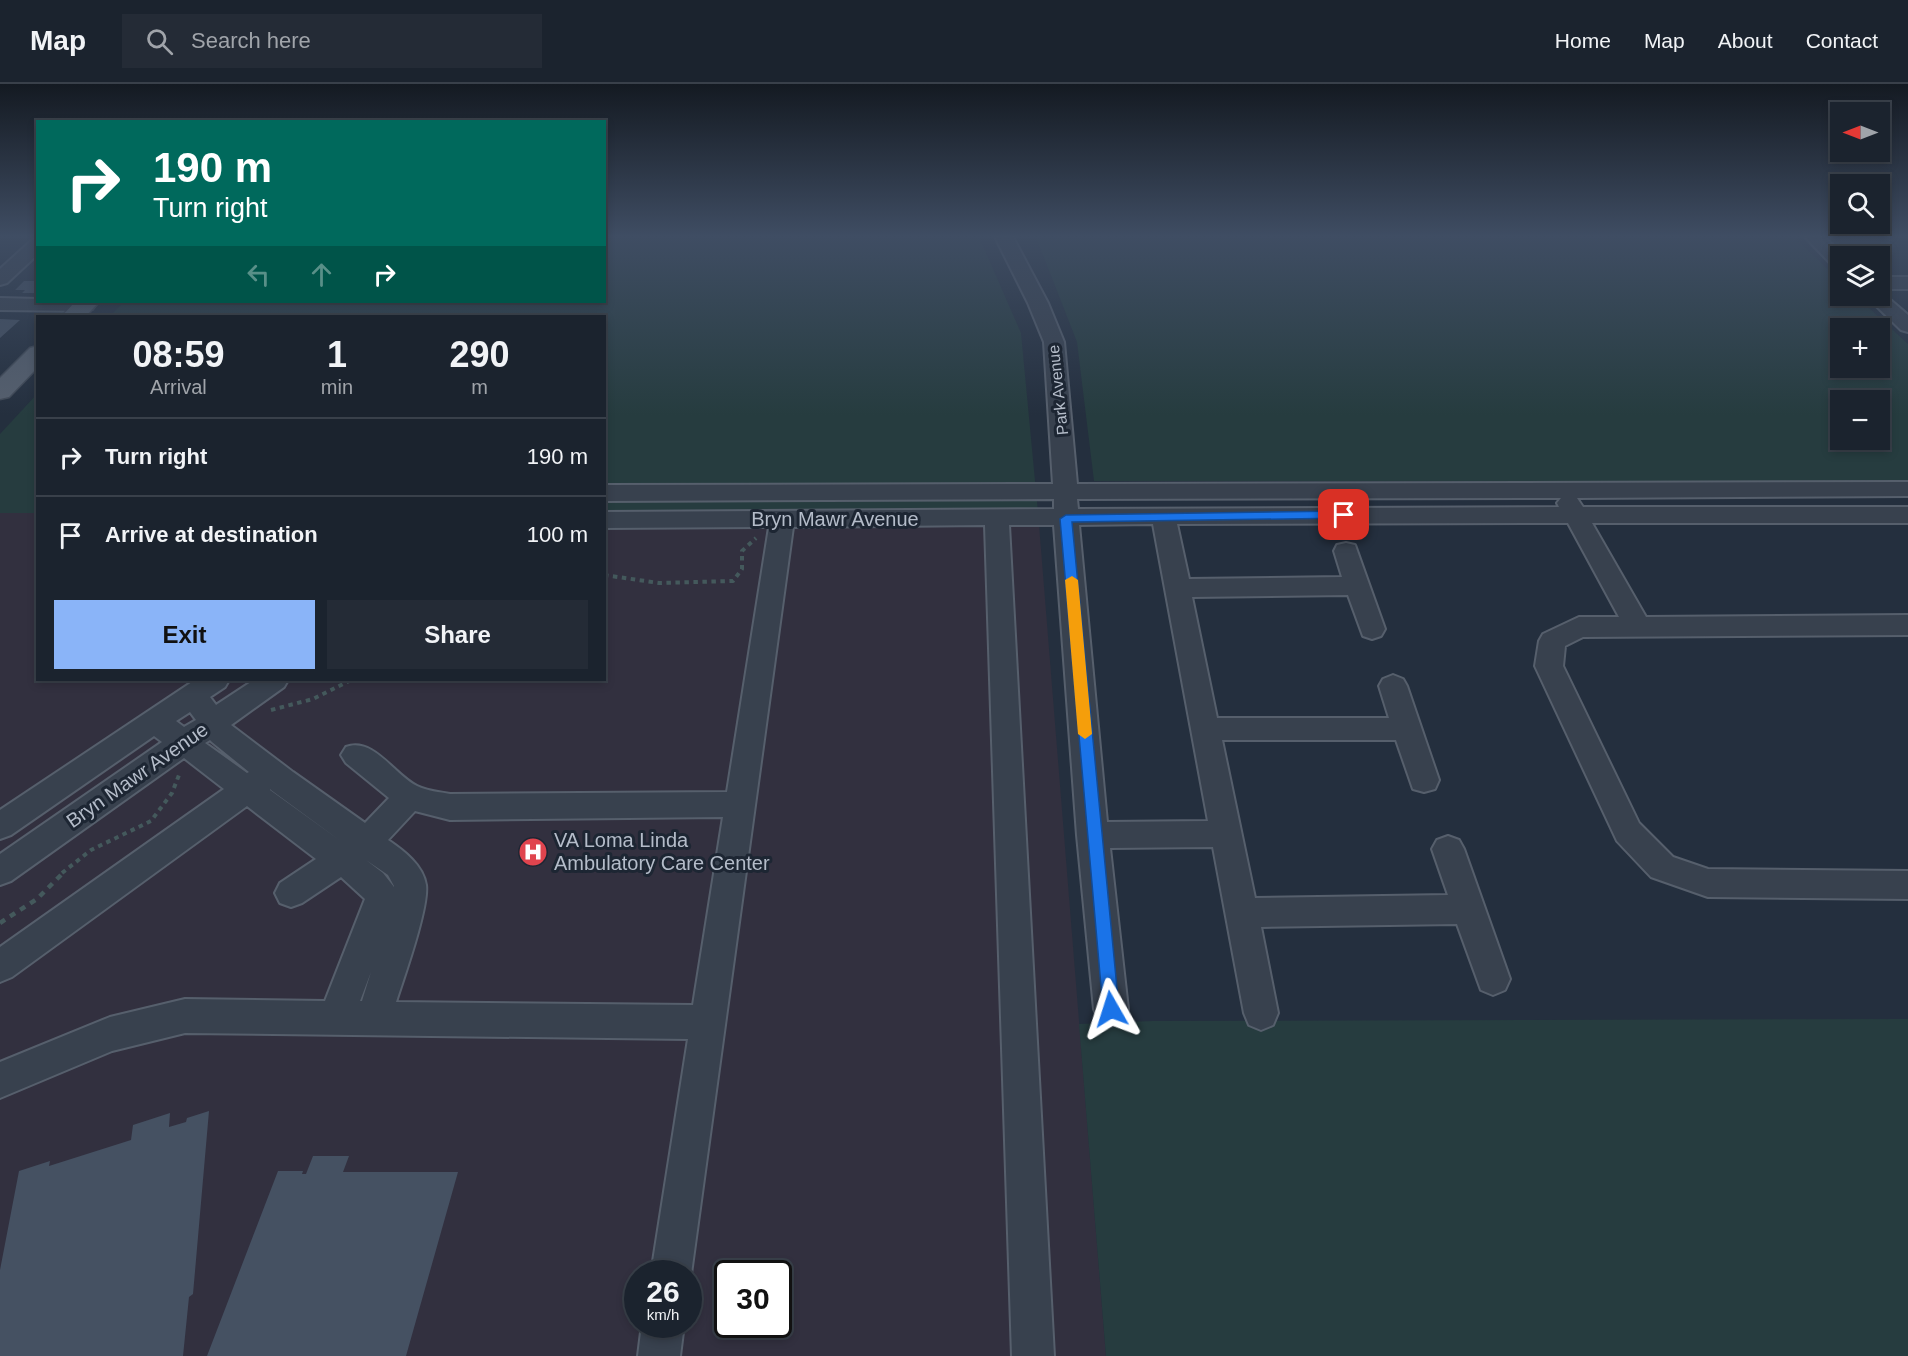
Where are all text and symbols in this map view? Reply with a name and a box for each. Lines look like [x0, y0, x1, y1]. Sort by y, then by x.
search box [122, 14, 542, 68]
text: Map [30, 25, 86, 56]
icon: search [143, 25, 176, 58]
text: Search here [191, 28, 311, 53]
text: Home [1555, 29, 1611, 52]
text: Map [1644, 29, 1685, 52]
text: About [1718, 29, 1773, 52]
text: Contact [1806, 29, 1878, 52]
north arrow [1830, 102, 1890, 162]
map controls [1830, 102, 1890, 450]
icon: right [54, 144, 132, 222]
text: 190 m [153, 144, 272, 191]
button: search [1830, 174, 1890, 234]
text: Turn right [153, 193, 268, 223]
button: layers [1830, 246, 1890, 306]
icon: left [242, 258, 275, 291]
icon: ahead [305, 258, 338, 291]
icon: right [368, 258, 401, 291]
button: + [1830, 318, 1890, 378]
text: 08:59 [132, 334, 224, 375]
text: 1 [327, 334, 347, 375]
text: 290 [449, 334, 510, 375]
street label: Park Avenue [1045, 344, 1071, 436]
text: Arrival [150, 376, 207, 398]
text: min [321, 376, 353, 398]
text: m [471, 376, 488, 398]
button: − [1830, 390, 1890, 450]
icon: right [54, 441, 87, 474]
text: Turn right [105, 444, 207, 469]
text: 190 m [527, 444, 588, 469]
pin [1318, 489, 1369, 540]
icon: arrive [1327, 498, 1360, 531]
street label: Bryn Mawr Avenue [751, 508, 919, 530]
icon: arrive [54, 519, 87, 552]
text: Arrive at destination [105, 522, 318, 547]
text: 100 m [527, 522, 588, 547]
button: Exit [54, 600, 315, 669]
button: Share [327, 600, 588, 669]
street label: Bryn Mawr Avenue [62, 718, 212, 832]
place label: VA Loma Linda Ambulatory Care Center [554, 829, 770, 874]
hospital icon: VA Loma Linda Ambulatory Care Center [517, 836, 549, 868]
position arrow [1079, 977, 1143, 1041]
speed limit sign: 30 [714, 1260, 792, 1338]
text: 26 [646, 1275, 680, 1308]
text: km/h [647, 1306, 679, 1323]

